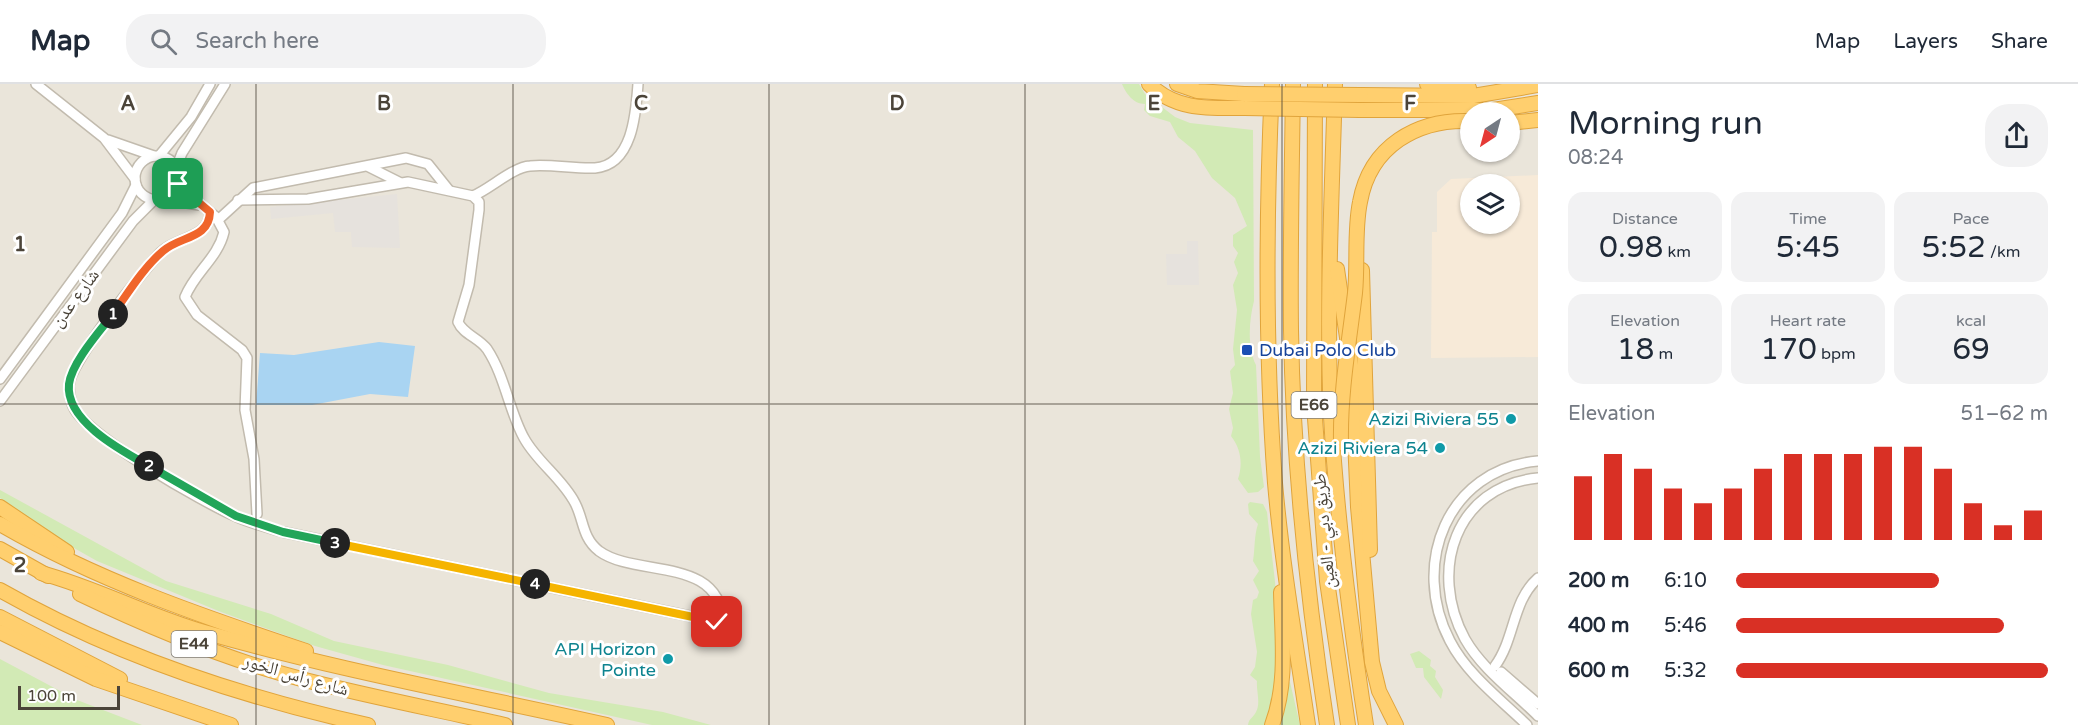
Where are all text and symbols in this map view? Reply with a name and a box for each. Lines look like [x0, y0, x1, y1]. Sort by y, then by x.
search box [126, 14, 546, 68]
text: Map [30, 24, 90, 58]
icon: search [147, 25, 180, 58]
text: Search here [195, 28, 319, 54]
text: Map [1815, 29, 1860, 54]
text: Layers [1893, 29, 1958, 54]
text: Share [1991, 29, 2048, 54]
text: A [121, 92, 136, 116]
text: B [377, 92, 391, 116]
text: C [634, 92, 648, 116]
text: D [889, 92, 905, 116]
text: E [1148, 92, 1161, 116]
text: F [1404, 92, 1416, 116]
north arrow [1460, 102, 1520, 162]
map controls [1460, 102, 1520, 234]
text: Morning run [1568, 104, 1763, 143]
button: share [1985, 104, 2048, 167]
text: 08:24 [1568, 146, 1623, 170]
pin [152, 158, 203, 209]
icon: arrive [161, 167, 194, 200]
button: layers [1460, 174, 1520, 234]
text: Distance [1612, 209, 1678, 229]
text: Time [1789, 209, 1827, 229]
text: Pace [1953, 209, 1989, 229]
text: 0.98 [1599, 229, 1663, 266]
text: 5:45 [1776, 229, 1840, 266]
text: 5:52 [1922, 229, 1986, 266]
text: 1 [14, 233, 26, 257]
text: km [1663, 242, 1691, 262]
text: /km [1986, 242, 2020, 262]
street label: شارع عدن [46, 265, 104, 331]
pin: 1 [98, 299, 128, 329]
text: 1 [108, 304, 118, 324]
text: Elevation [1610, 311, 1680, 331]
text: Heart rate [1770, 311, 1846, 331]
text: kcal [1956, 311, 1986, 331]
text: 18 [1617, 331, 1654, 368]
text: 170 [1760, 331, 1817, 368]
text: 69 [1952, 331, 1990, 368]
place label: Dubai Polo Club [1259, 339, 1396, 361]
marker: Dubai Polo Club [1240, 343, 1254, 357]
text: m [1654, 344, 1673, 364]
text: bpm [1817, 344, 1856, 364]
road number: E66 [1292, 392, 1336, 418]
text: Elevation [1568, 402, 1655, 426]
text: 51–62 m [1961, 402, 2048, 426]
place label: Azizi Riviera 55 [1368, 408, 1499, 430]
marker: Azizi Riviera 55 [1504, 412, 1518, 426]
place label: Azizi Riviera 54 [1297, 437, 1428, 459]
marker: Azizi Riviera 54 [1433, 441, 1447, 455]
pin: 2 [134, 451, 164, 481]
text: 2 [144, 456, 154, 476]
street label: طريق دبي - العين [1308, 472, 1344, 590]
pin: 3 [320, 528, 350, 558]
text: 3 [330, 533, 340, 553]
text: 2 [14, 554, 26, 578]
pin: 4 [520, 569, 550, 599]
text: 200 m [1568, 569, 1629, 593]
text: 6:10 [1664, 569, 1707, 593]
text: 4 [530, 574, 540, 594]
pin [691, 596, 742, 647]
icon: check [700, 605, 733, 638]
text: 400 m [1568, 614, 1629, 638]
text: 5:46 [1664, 614, 1707, 638]
road number: E44 [172, 631, 216, 657]
place label: API Horizon Pointe [554, 638, 656, 681]
street label: شارع رأس الخور [240, 649, 351, 701]
marker: API Horizon Pointe [661, 652, 675, 666]
text: 600 m [1568, 659, 1629, 683]
text: 5:32 [1664, 659, 1707, 683]
scale bar [18, 683, 120, 710]
text: 100 m [27, 686, 76, 706]

